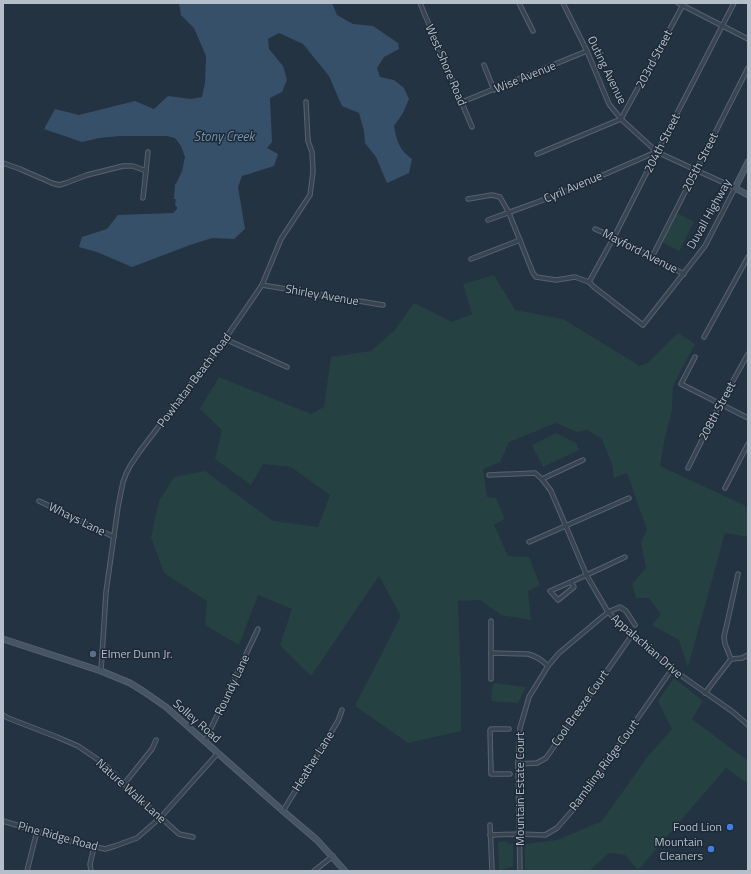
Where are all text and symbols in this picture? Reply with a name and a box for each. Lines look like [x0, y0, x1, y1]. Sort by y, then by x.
street label: West Shore Road [421, 21, 472, 109]
street label: 203rd Street [630, 25, 677, 92]
street label: Outing Avenue [583, 32, 632, 107]
street label: Wise Avenue [491, 56, 559, 98]
street label: 204th Street [638, 109, 685, 176]
water label: Stony Creek [194, 126, 256, 146]
street label: 205th Street [676, 128, 723, 195]
street label: Cyril Avenue [541, 166, 605, 207]
street label: Duvall Highway [681, 175, 736, 253]
street label: Mayford Avenue [599, 223, 681, 278]
street label: Shirley Avenue [284, 279, 360, 310]
street label: Powhatan Beach Road [152, 328, 235, 431]
street label: 208th Street [693, 377, 740, 444]
street label: Whays Lane [46, 497, 109, 541]
street label: Appalachian Drive [607, 609, 688, 682]
place label: Elmer Dunn Jr. [101, 644, 173, 663]
marker: Elmer Dunn Jr. [88, 649, 98, 659]
street label: Roundy Lane [209, 651, 254, 718]
street label: Cool Breeze Court [546, 665, 614, 750]
street label: Solley Road [169, 694, 226, 747]
street label: Rambling Ridge Court [564, 714, 644, 814]
street label: Heather Lane [287, 727, 339, 795]
street label: Mountain Estate Court [510, 731, 529, 846]
street label: Nature Walk Lane [92, 754, 171, 828]
street label: Pine Ridge Road [16, 816, 100, 855]
place label: Food Lion [673, 817, 722, 836]
marker: Food Lion [725, 822, 735, 832]
place label: Mountain Cleaners [655, 832, 703, 865]
marker: Mountain Cleaners [706, 844, 716, 854]

